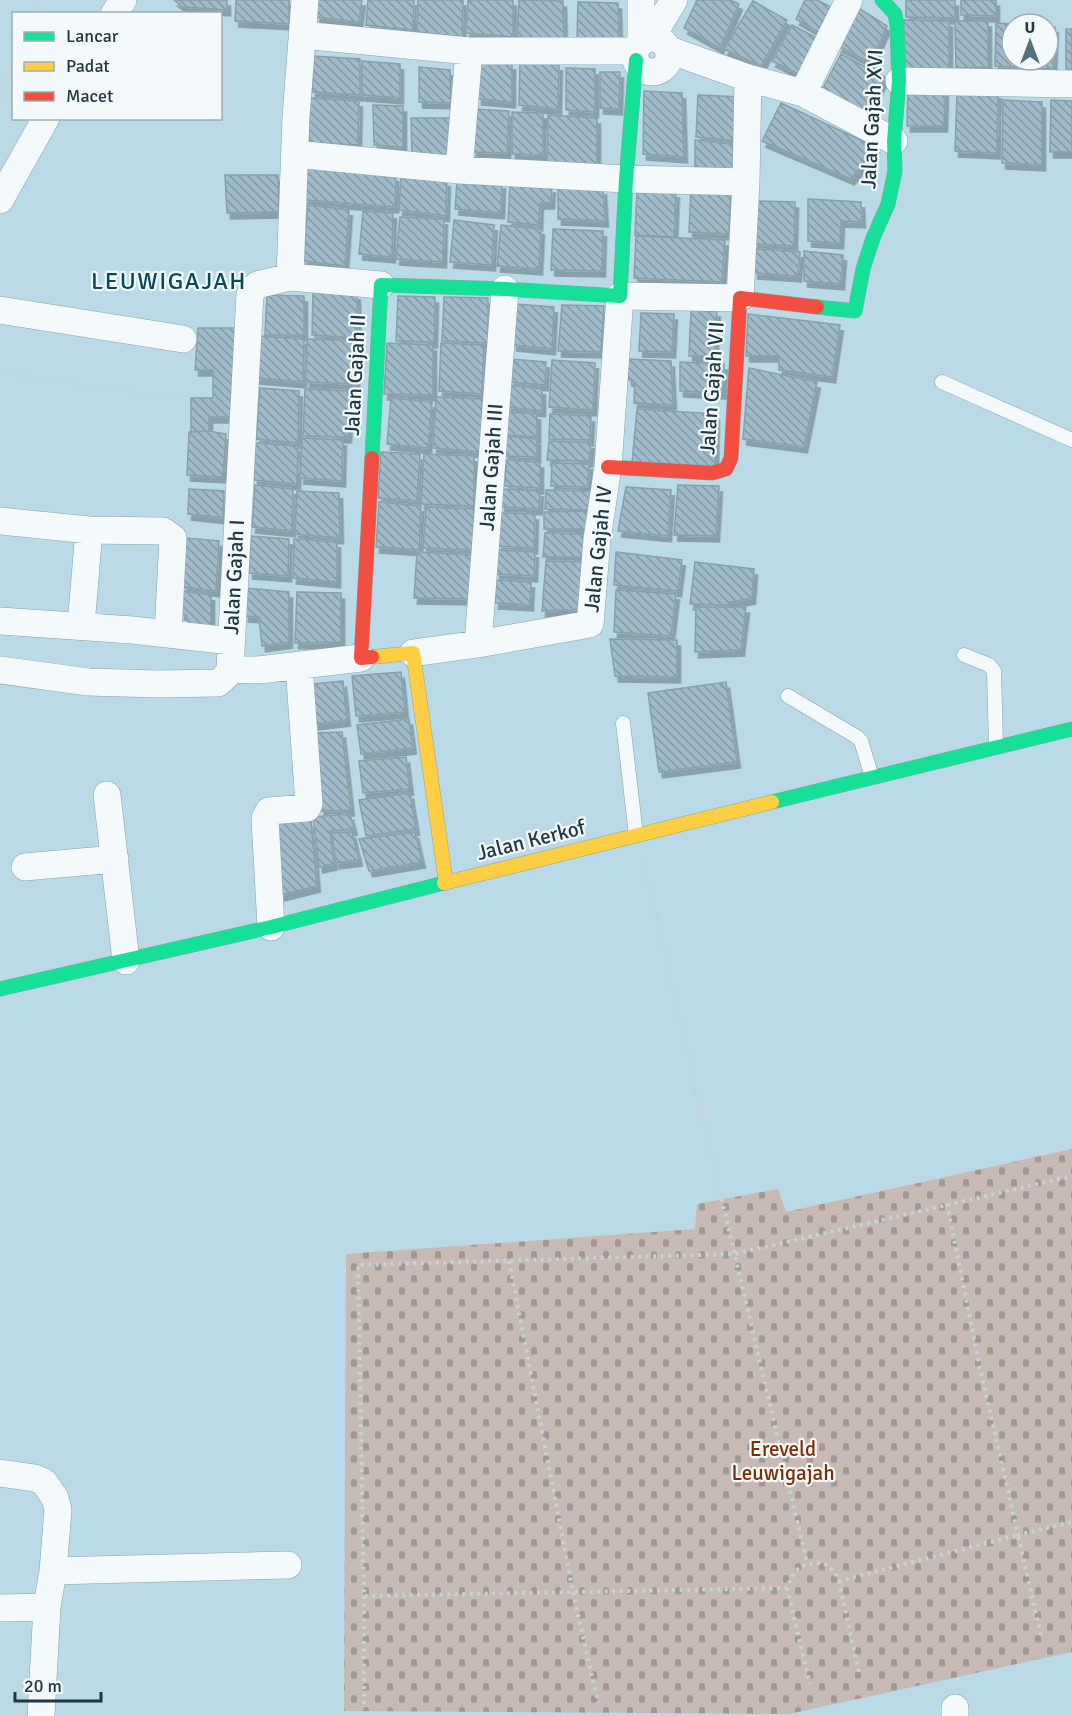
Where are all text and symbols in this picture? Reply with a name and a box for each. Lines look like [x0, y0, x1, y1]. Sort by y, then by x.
legend [12, 12, 222, 120]
north arrow [1000, 12, 1060, 72]
text: U [1025, 18, 1035, 38]
text: Lancar [66, 25, 119, 47]
street label: Jalan Gajah XVI [855, 49, 889, 189]
text: Padat [66, 55, 110, 77]
text: Macet [66, 85, 113, 107]
district label: LEUWIGAJAH [91, 266, 247, 296]
street label: Jalan Gajah II [339, 314, 371, 436]
street label: Jalan Gajah VII [694, 320, 730, 456]
street label: Jalan Gajah III [474, 402, 508, 532]
street label: Jalan Gajah IV [578, 484, 618, 614]
street label: Jalan Gajah I [218, 519, 250, 635]
street label: Jalan Kerkof [474, 814, 589, 866]
park label: Ereveld Leuwigajah [731, 1436, 835, 1486]
scale bar [15, 1665, 100, 1703]
text: 20 m [24, 1675, 62, 1697]

